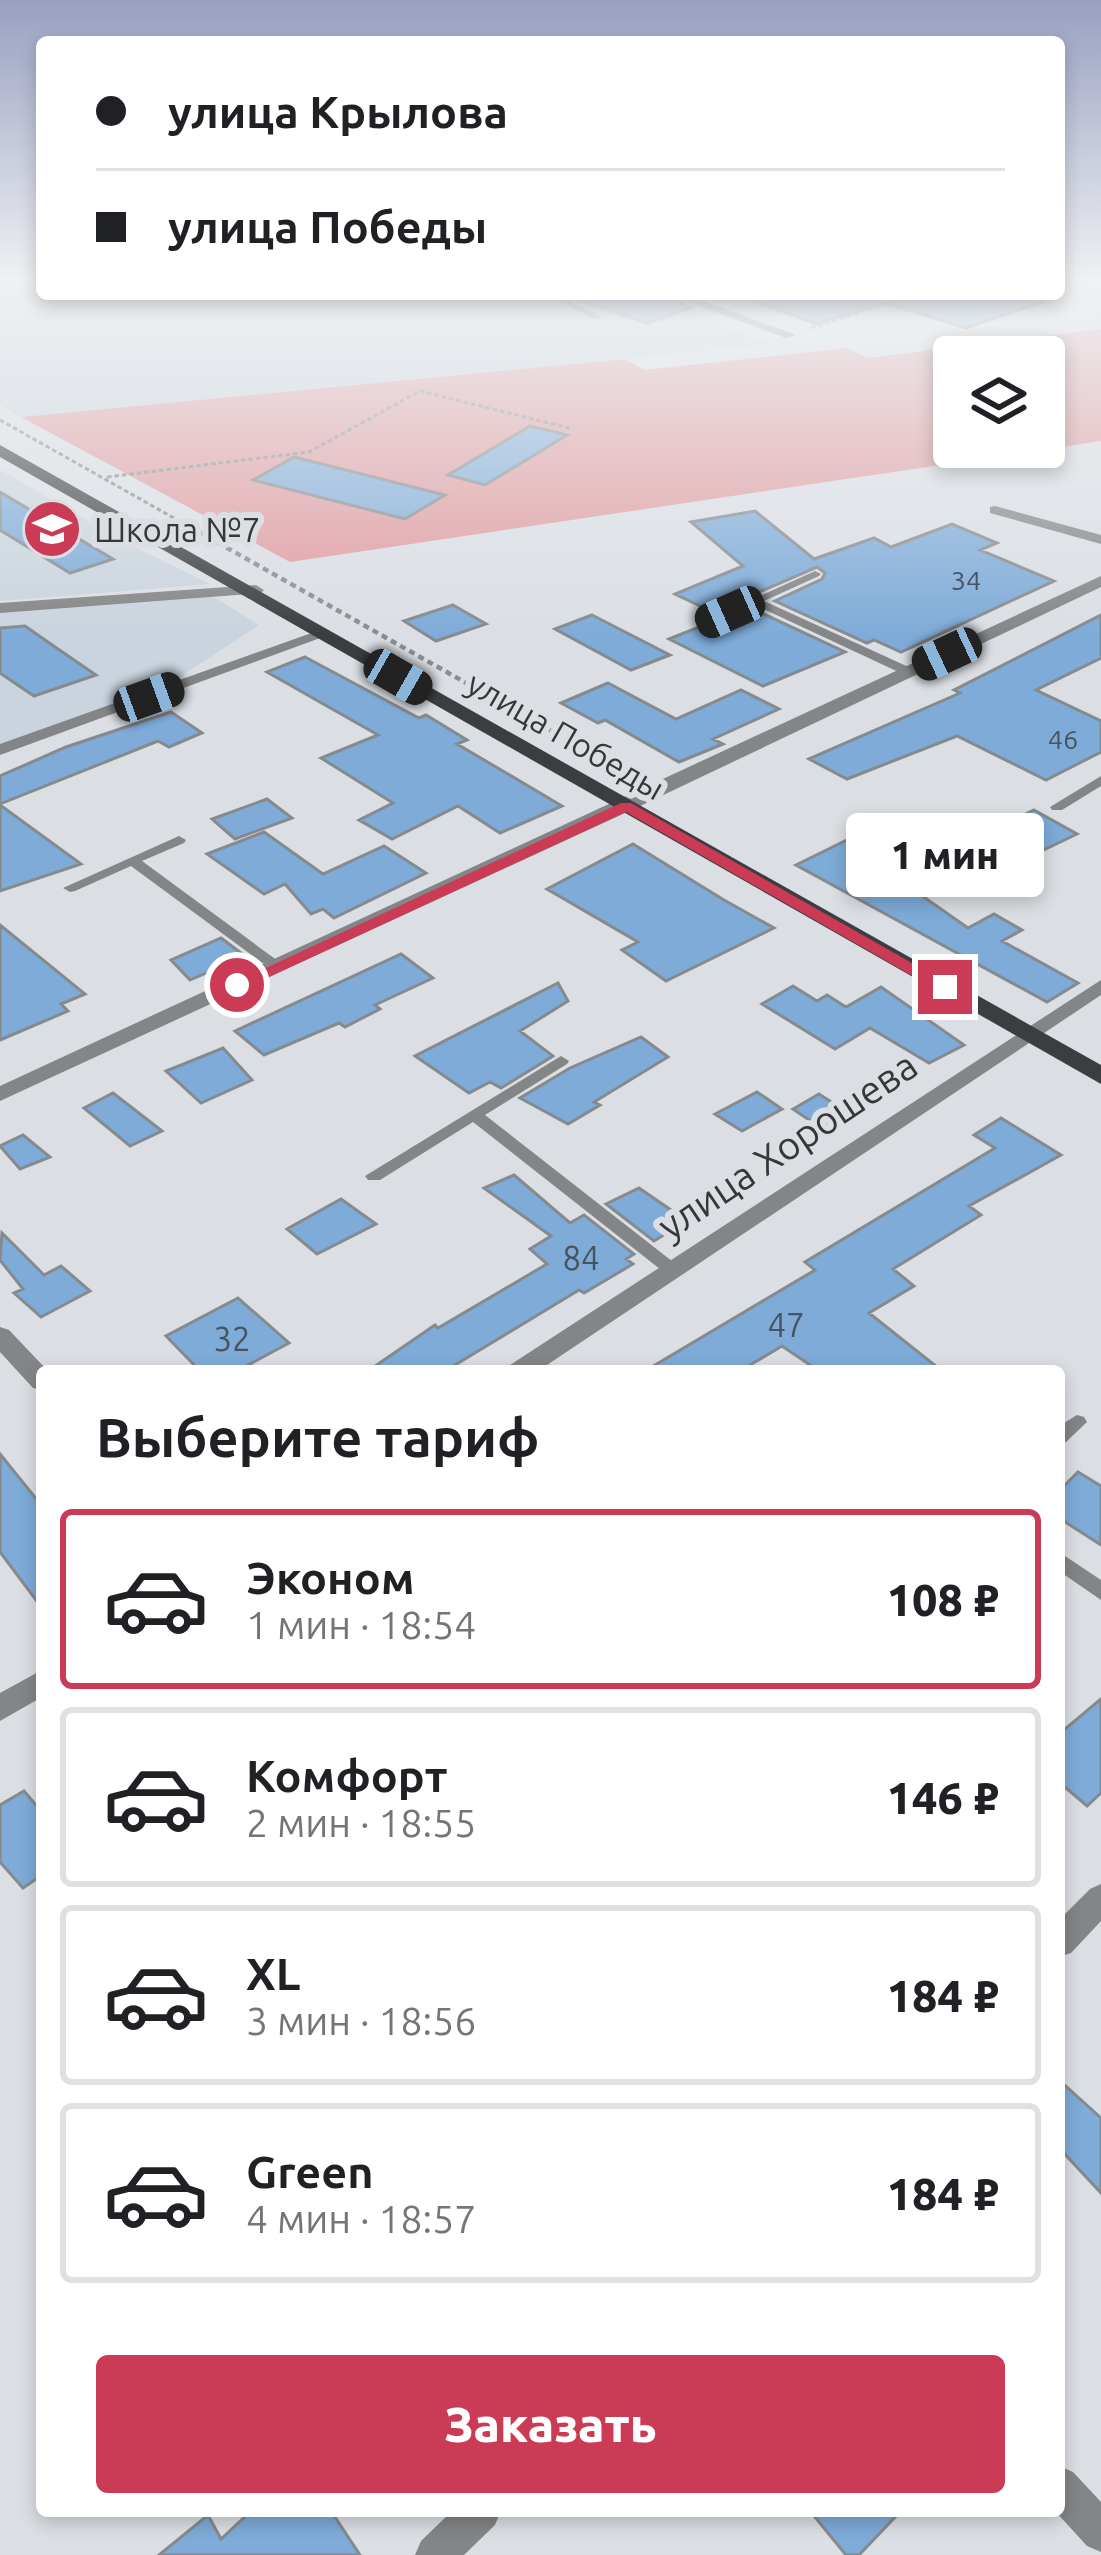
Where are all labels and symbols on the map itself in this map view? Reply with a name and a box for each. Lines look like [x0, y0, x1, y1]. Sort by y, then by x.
school or university icon: Школа №7 [21, 498, 83, 560]
place label: Школа №7 [94, 511, 260, 548]
house number: 34 [951, 565, 981, 595]
car [690, 581, 770, 643]
car [907, 622, 987, 686]
car [358, 643, 438, 711]
street label: улица Победы [461, 664, 671, 806]
car [109, 668, 189, 726]
house number: 46 [1048, 724, 1078, 754]
callout: 1 мин [846, 813, 1044, 897]
route start [210, 958, 264, 1012]
route end [918, 960, 972, 1014]
street label: улица Хорошева [650, 1043, 924, 1247]
house number: 84 [562, 1239, 600, 1276]
house number: 47 [767, 1306, 805, 1343]
house number: 32 [213, 1320, 251, 1357]

